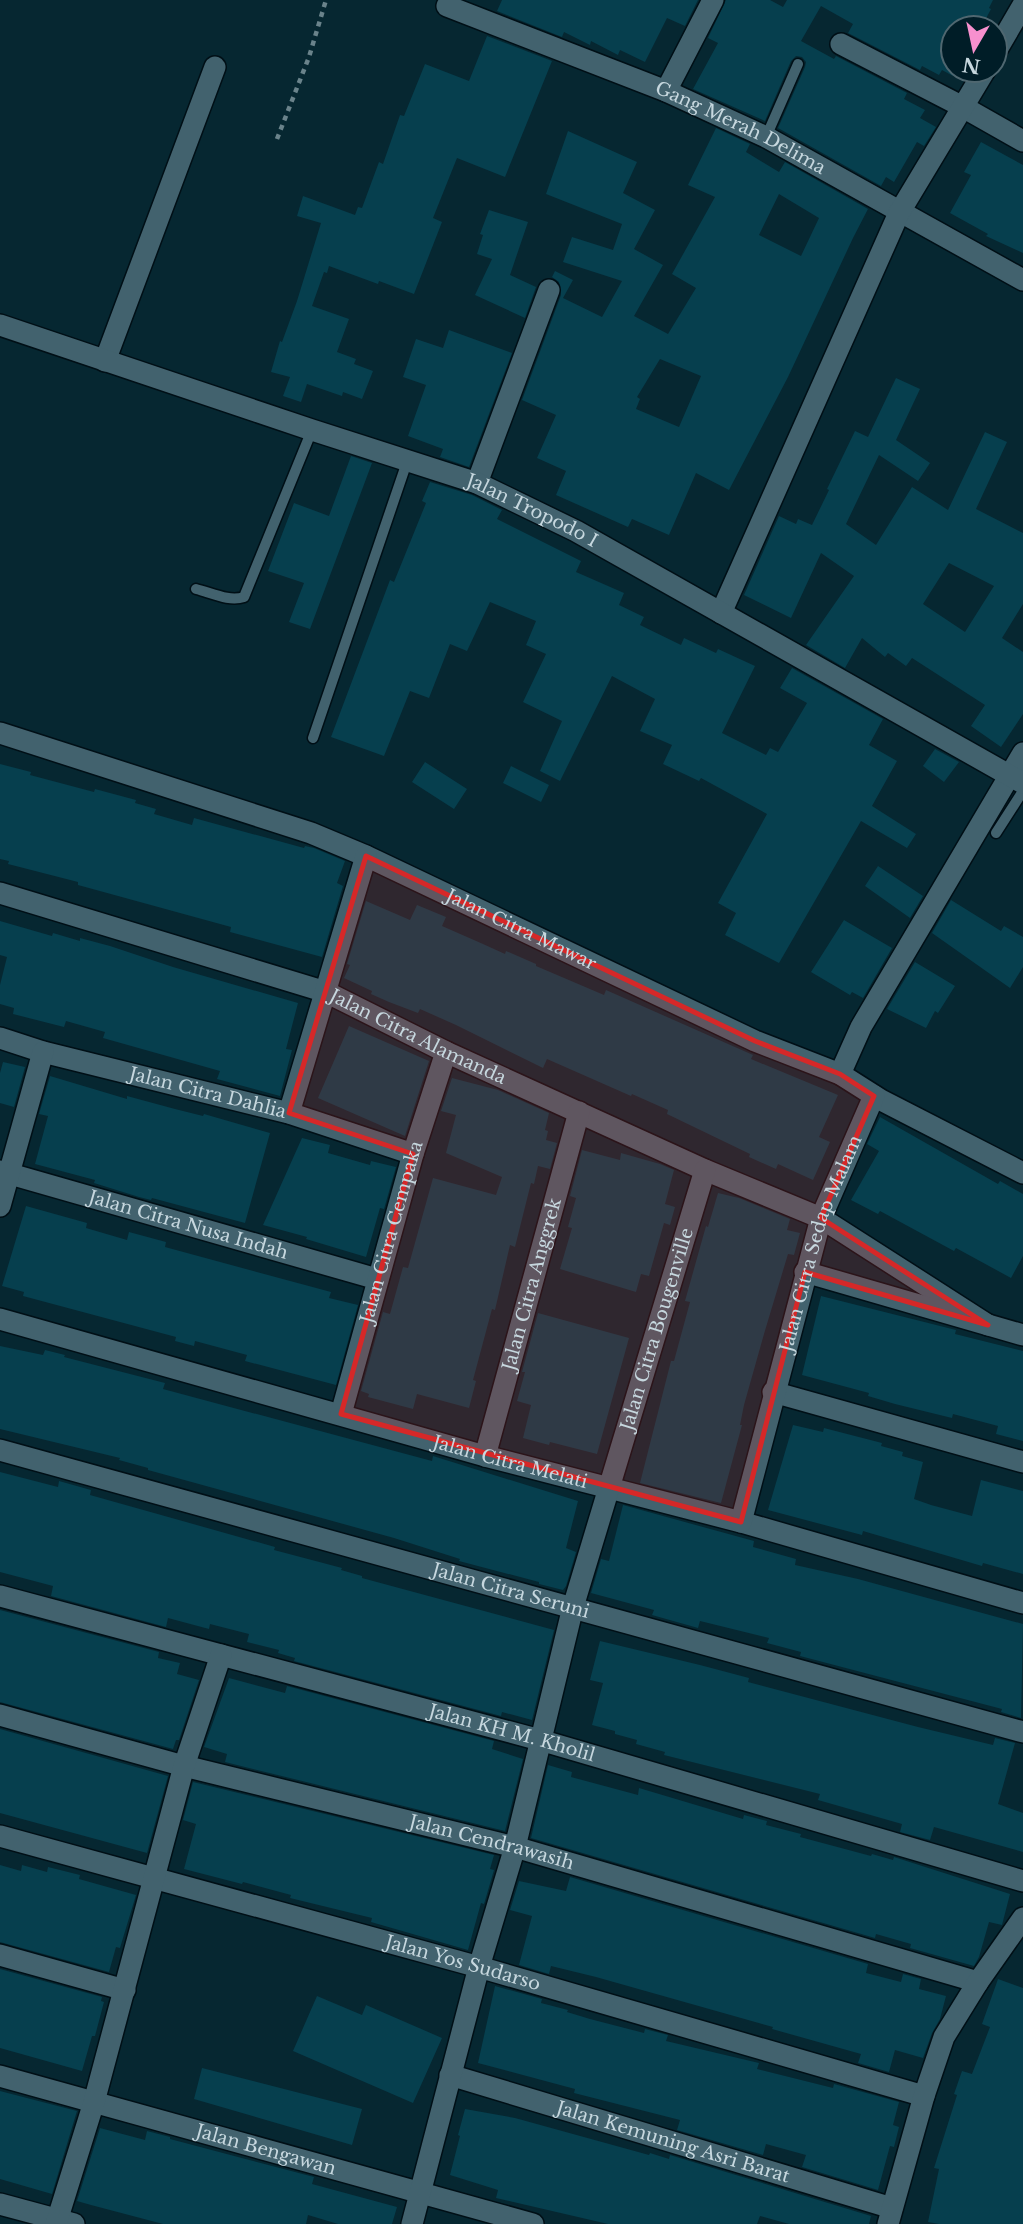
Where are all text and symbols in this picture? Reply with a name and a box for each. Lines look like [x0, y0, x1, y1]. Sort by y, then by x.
north arrow [939, 14, 1009, 84]
text: N [961, 53, 982, 78]
street label: Gang Merah Delima [652, 77, 829, 179]
street label: Jalan Tropodo I [462, 469, 602, 552]
street label: Jalan Citra Mawar [441, 884, 600, 975]
street label: Jalan Citra Alamanda [324, 984, 510, 1089]
street label: Jalan Citra Dahlia [125, 1062, 289, 1123]
street label: Jalan Citra Sedap Malam [775, 1132, 867, 1356]
street label: Jalan Citra Cempaka [355, 1138, 428, 1327]
street label: Jalan Citra Nusa Indah [84, 1185, 291, 1264]
street label: Jalan Citra Anggrek [497, 1196, 566, 1375]
street label: Jalan Citra Bougenville [615, 1225, 698, 1435]
street label: Jalan Citra Melati [429, 1430, 590, 1493]
street label: Jalan Citra Seruni [428, 1558, 592, 1623]
street label: Jalan KH M. Kholil [425, 1699, 598, 1767]
street label: Jalan Cendrawasih [405, 1810, 577, 1875]
street label: Jalan Yos Sudarso [381, 1930, 543, 1995]
street label: Jalan Kemuning Asri Barat [552, 2096, 793, 2188]
street label: Jalan Bengawan [191, 2119, 338, 2180]

